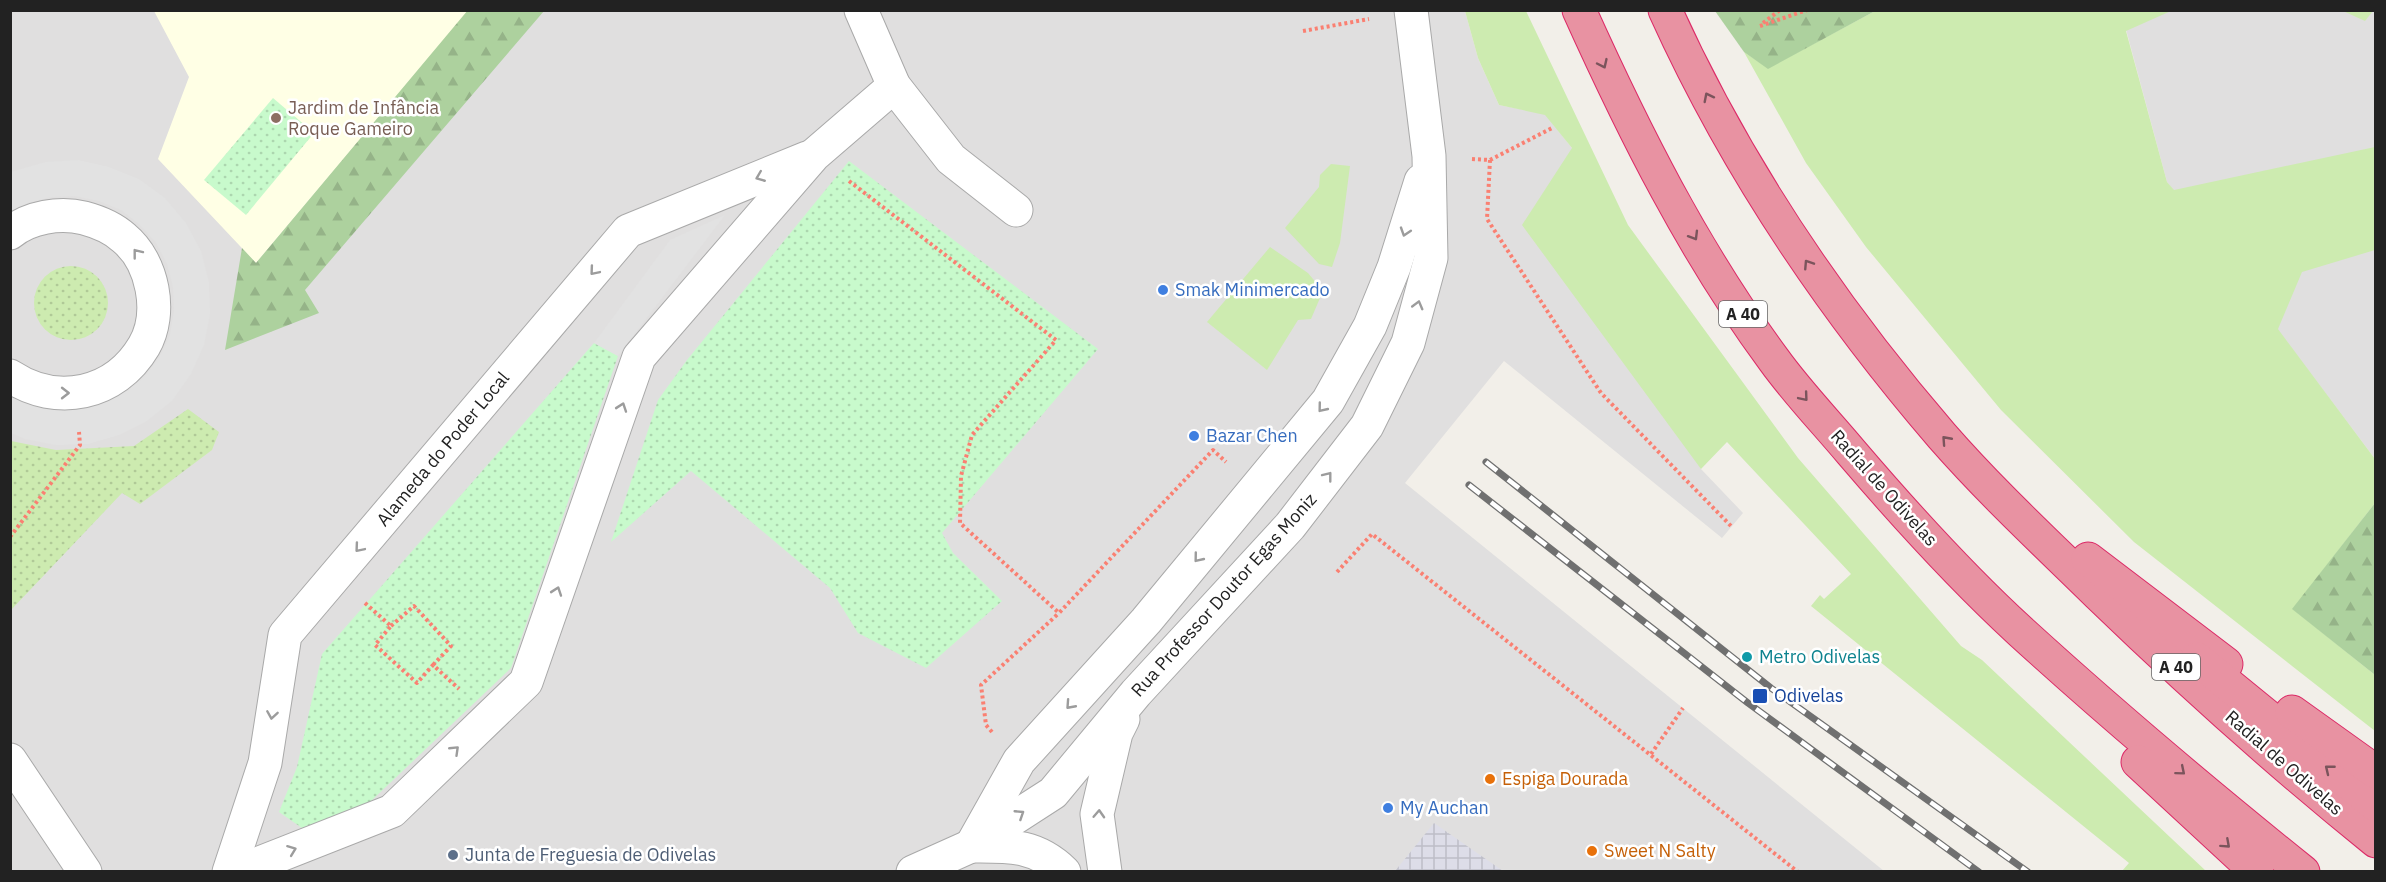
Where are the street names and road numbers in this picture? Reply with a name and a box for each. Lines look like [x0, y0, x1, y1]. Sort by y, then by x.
road number: A 40 [1719, 301, 1767, 327]
street label: Alameda do Poder Local [371, 367, 514, 531]
street label: Radial de Odivelas [1826, 425, 1943, 551]
street label: Rua Professor Doutor Egas Moniz [1126, 488, 1321, 701]
road number: A 40 [2152, 654, 2200, 680]
street label: Radial de Odivelas [2221, 705, 2348, 820]

